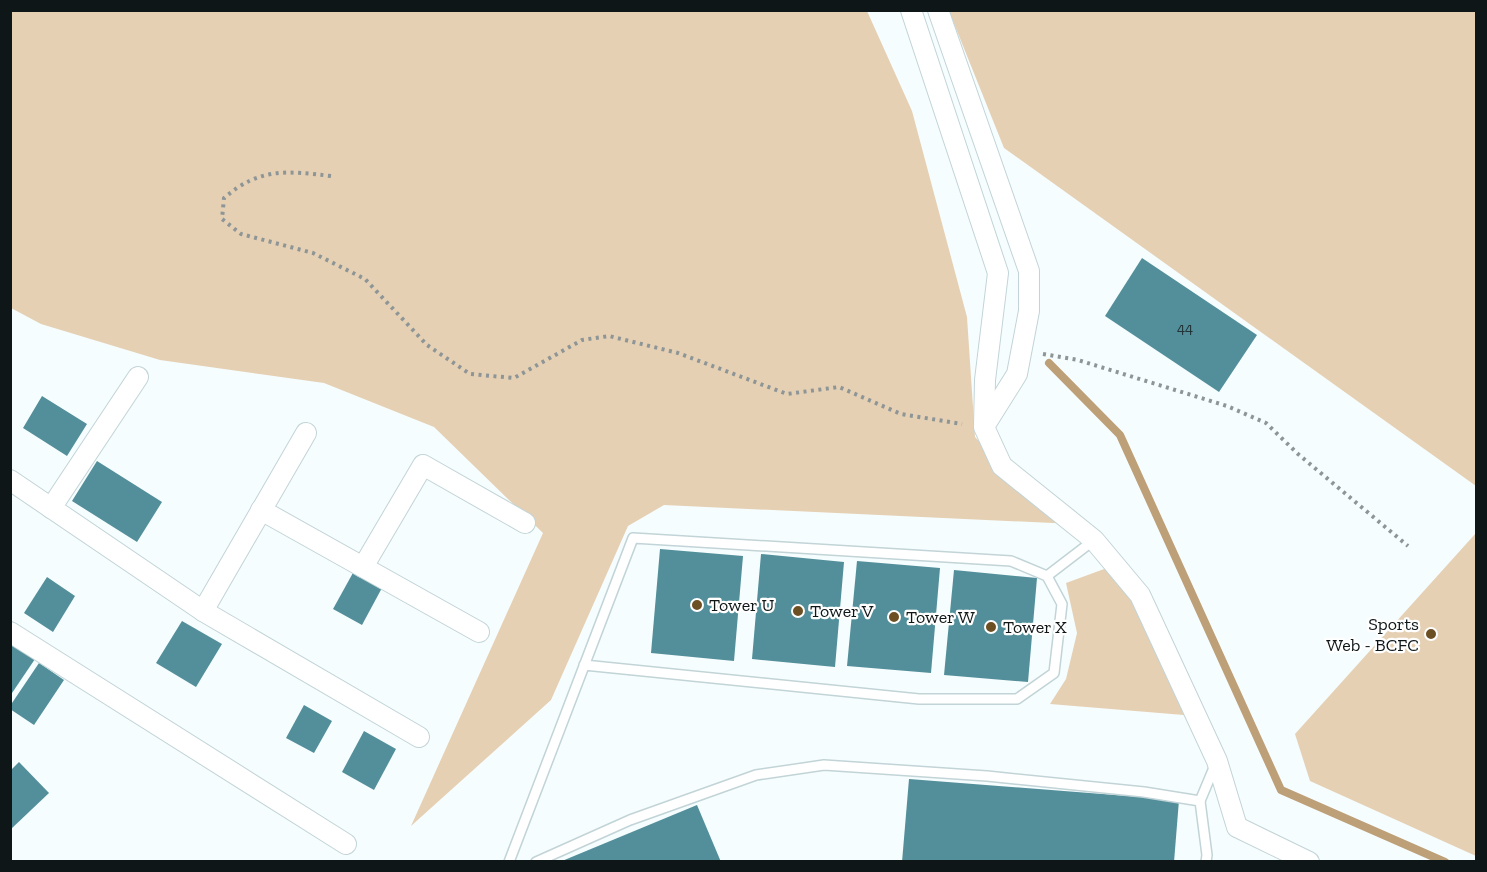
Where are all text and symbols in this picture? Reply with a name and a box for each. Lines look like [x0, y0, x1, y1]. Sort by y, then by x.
house number: 44 [1177, 319, 1193, 337]
place label: Tower U [709, 594, 774, 616]
marker: Tower U [690, 598, 704, 612]
place label: Tower V [810, 600, 874, 622]
marker: Tower V [791, 604, 805, 618]
place label: Tower W [906, 606, 975, 628]
marker: Tower W [887, 610, 901, 624]
place label: Sports Web - BCFC [1326, 613, 1419, 656]
place label: Tower X [1003, 616, 1067, 638]
marker: Tower X [984, 620, 998, 634]
marker: Sports Web - BCFC [1424, 627, 1438, 641]

